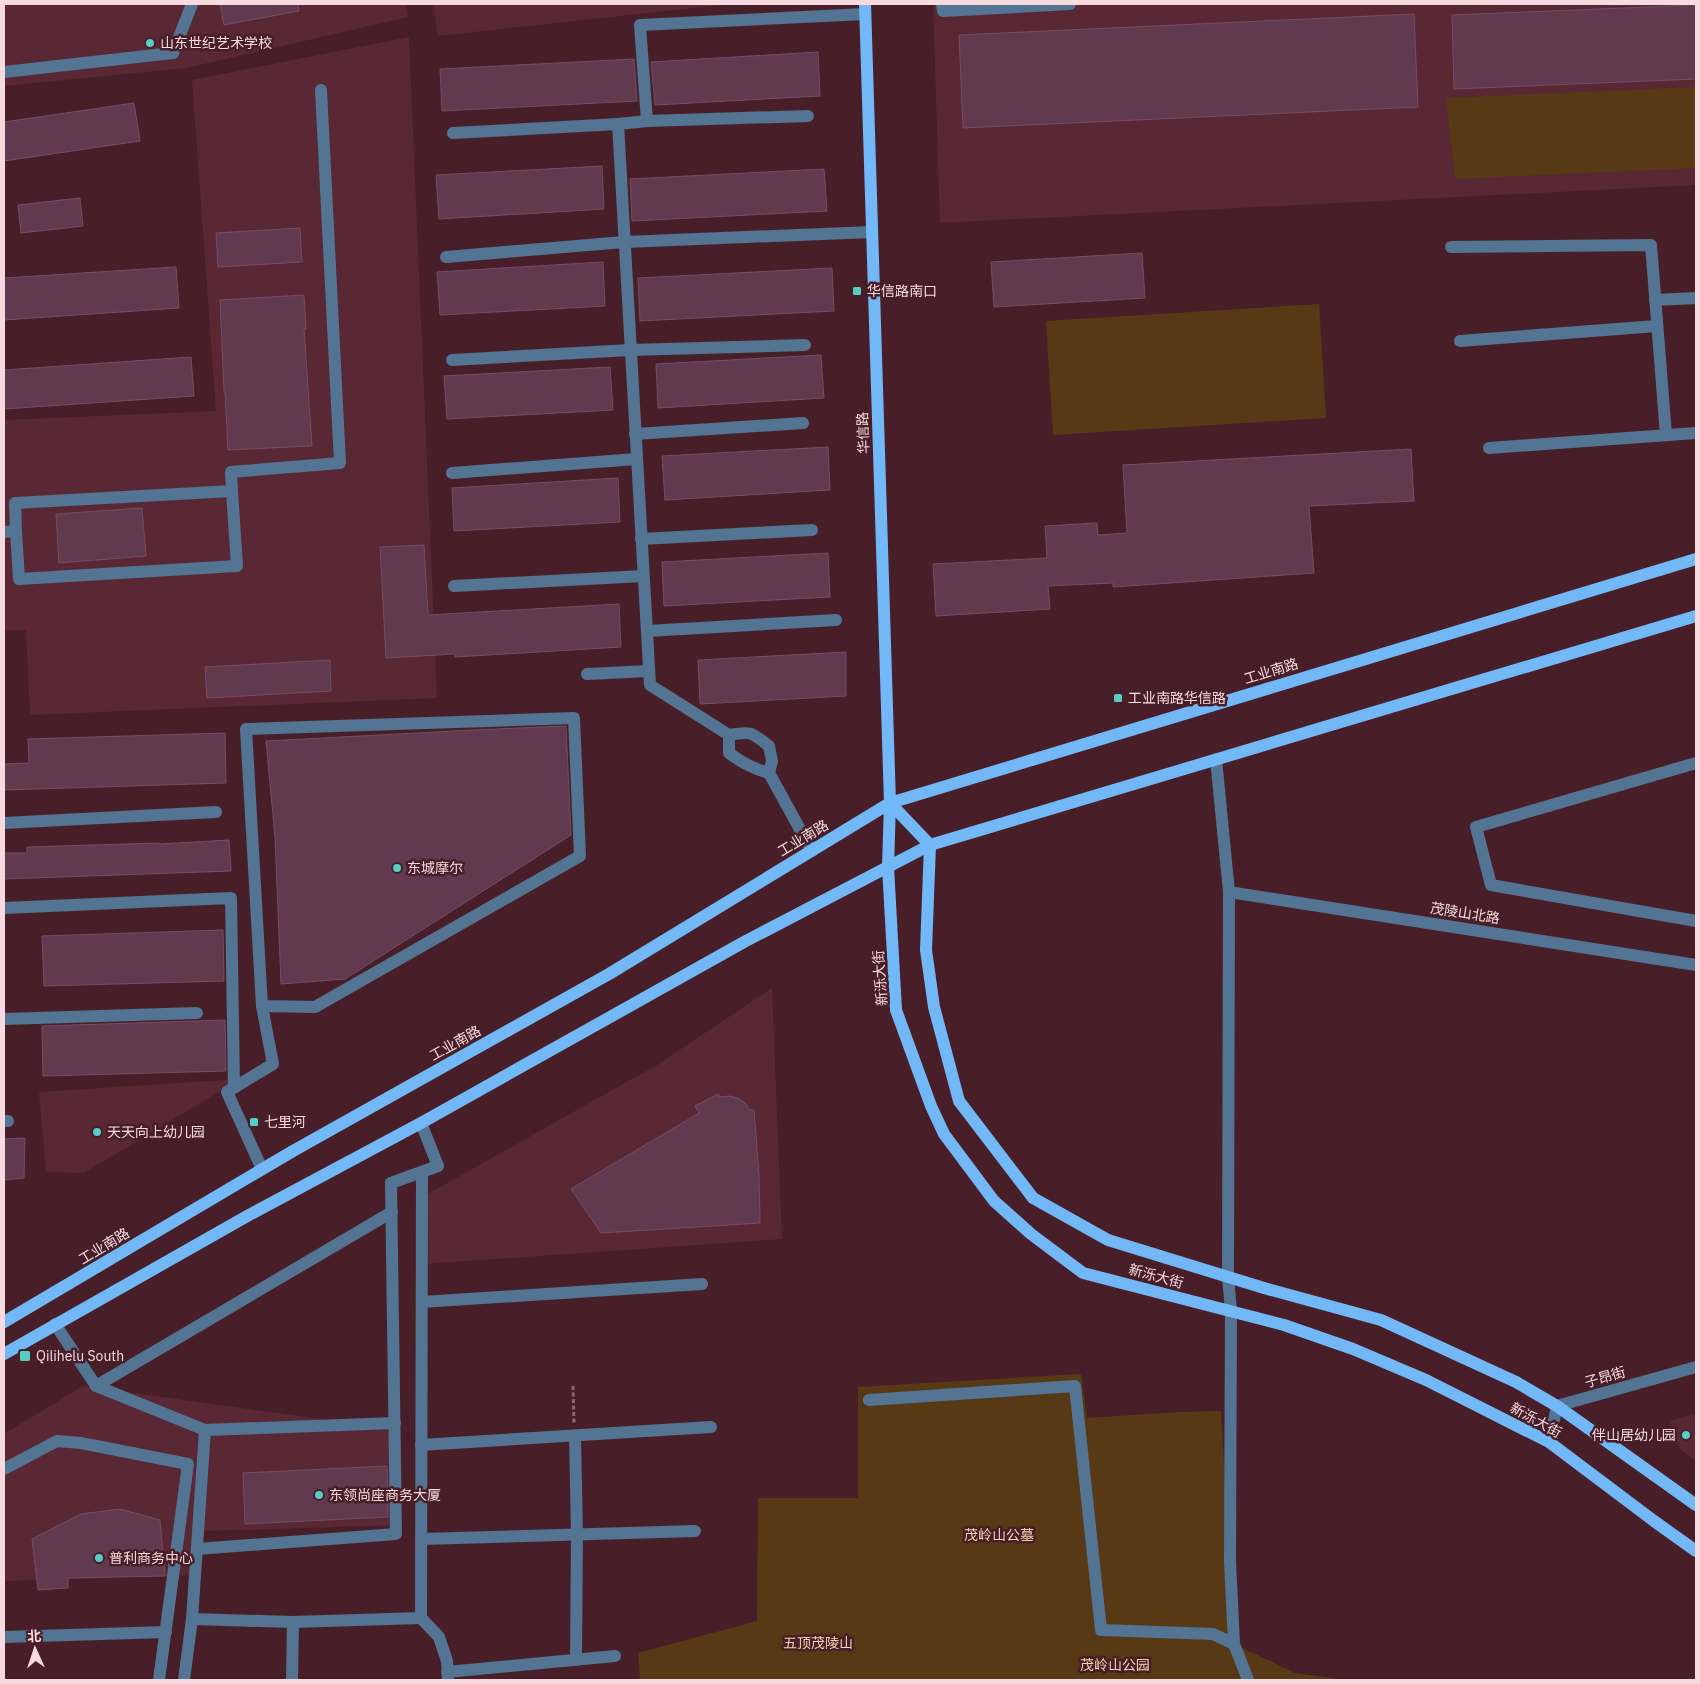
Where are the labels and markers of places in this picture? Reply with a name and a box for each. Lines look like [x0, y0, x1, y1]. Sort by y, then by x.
place label: 山东世纪艺术学校 [160, 34, 272, 52]
marker: 山东世纪艺术学校 [144, 37, 156, 49]
place label: 华信路南口 [867, 282, 937, 300]
marker: 华信路南口 [851, 285, 863, 297]
place label: 工业南路华信路 [1128, 689, 1226, 707]
marker: 工业南路华信路 [1112, 692, 1124, 704]
place label: 东城摩尔 [407, 859, 463, 877]
marker: 东城摩尔 [391, 862, 403, 874]
place label: 七里河 [264, 1113, 306, 1131]
marker: 七里河 [248, 1116, 260, 1128]
place label: 天天向上幼儿园 [107, 1123, 205, 1141]
marker: 天天向上幼儿园 [91, 1126, 103, 1138]
place label: Qilihelu South [36, 1347, 124, 1365]
marker: Qilihelu South [18, 1349, 32, 1363]
place label: 伴山居幼儿园 [1592, 1426, 1676, 1444]
marker: 伴山居幼儿园 [1680, 1429, 1692, 1441]
place label: 东领尚座商务大厦 [329, 1486, 441, 1504]
marker: 东领尚座商务大厦 [313, 1489, 325, 1501]
place label: 普利商务中心 [109, 1549, 193, 1567]
marker: 普利商务中心 [93, 1552, 105, 1564]

